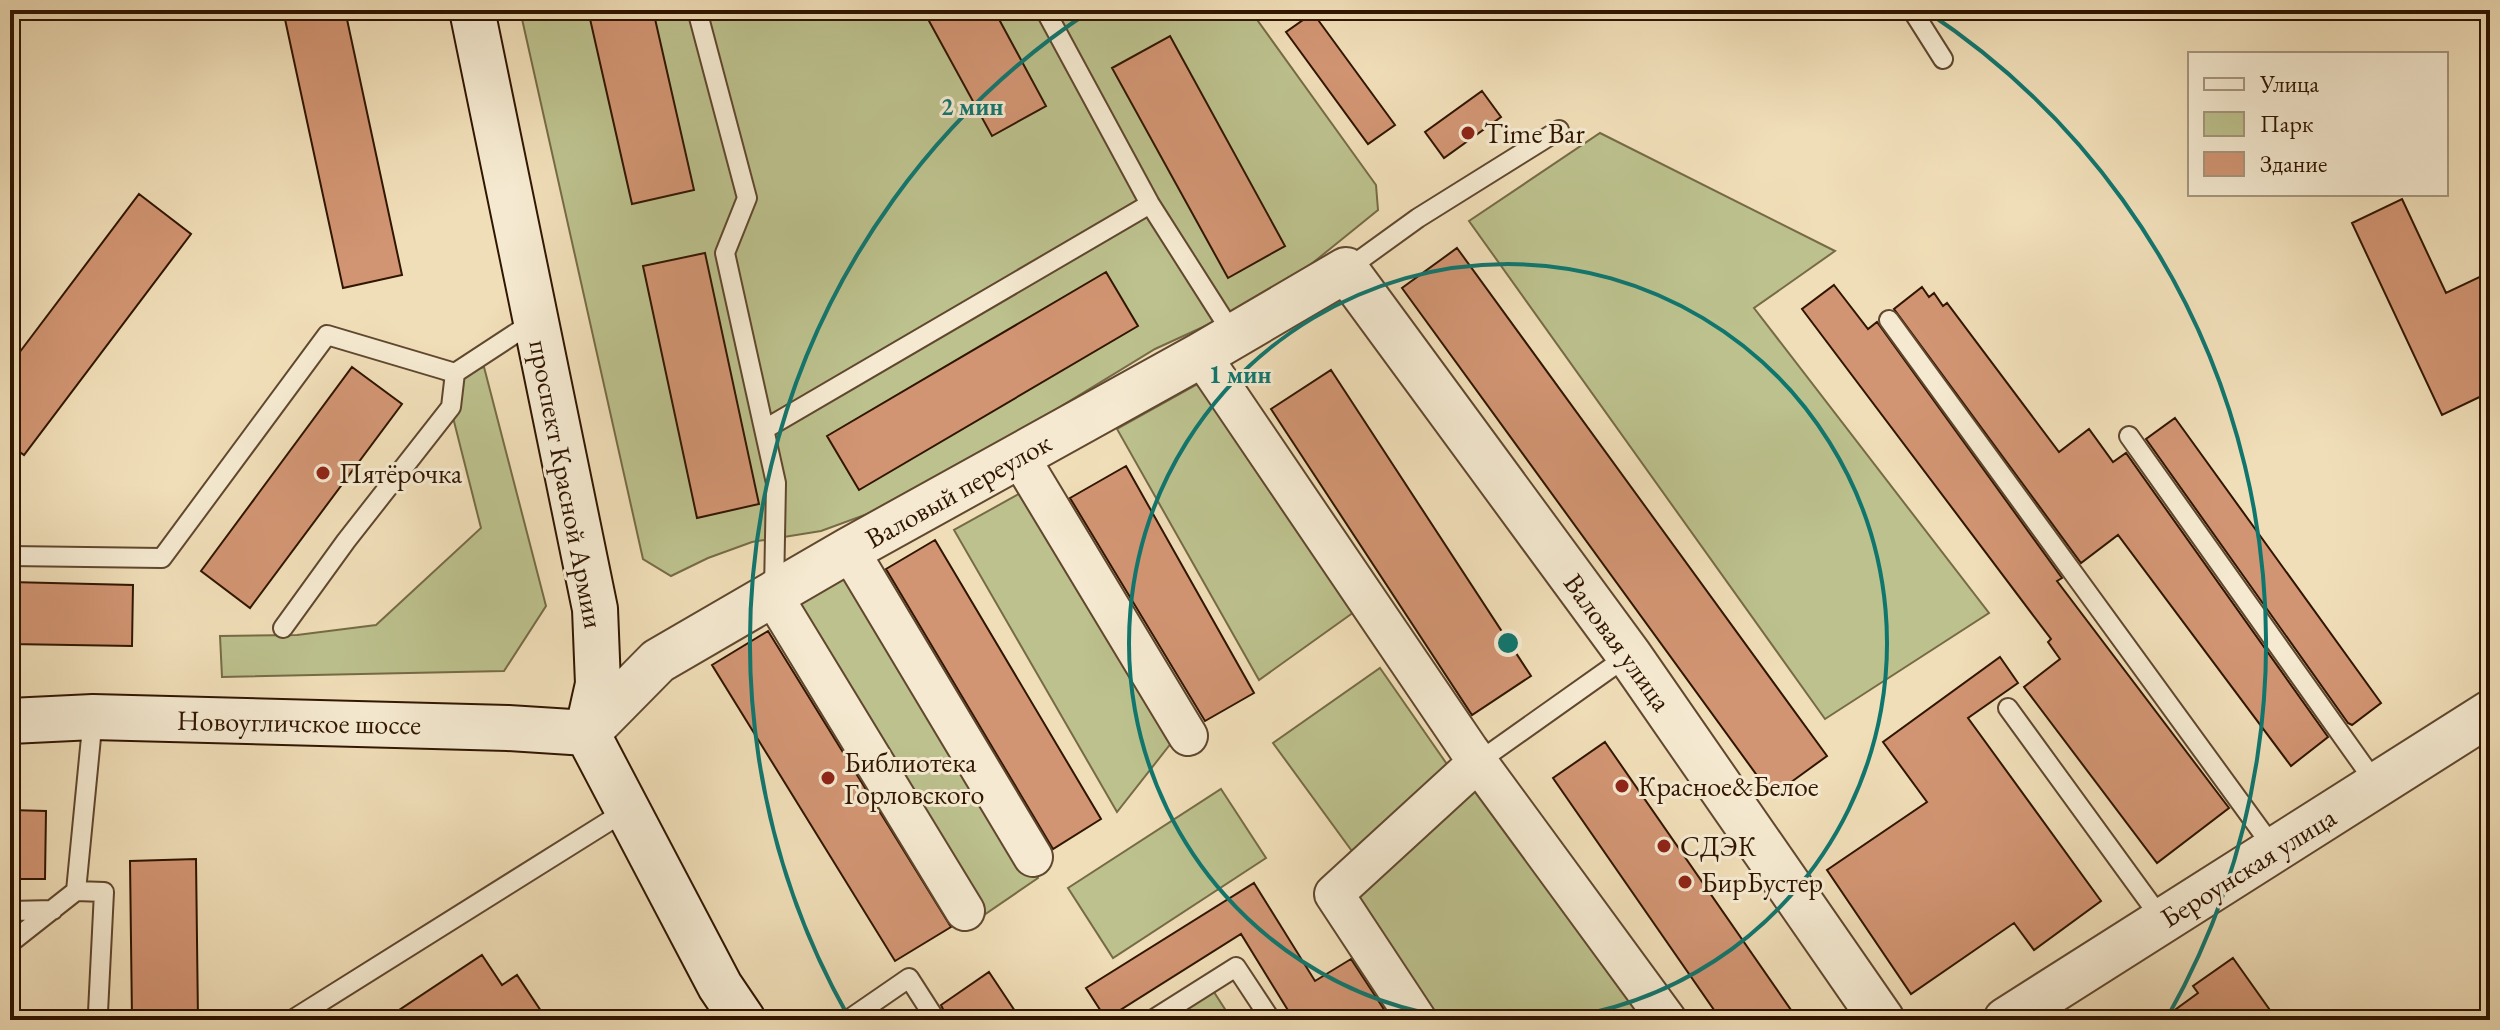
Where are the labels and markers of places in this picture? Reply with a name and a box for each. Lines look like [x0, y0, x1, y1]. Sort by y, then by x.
place label: Time Bar [1484, 115, 1586, 151]
marker: Time Bar [1459, 124, 1477, 142]
place label: Пятёрочка [339, 455, 463, 491]
marker: Пятёрочка [314, 464, 332, 482]
centre of rings [1494, 629, 1522, 657]
place label: Библиотека Горловского [844, 744, 984, 812]
place label: Красное&Белое [1638, 768, 1819, 804]
marker: Библиотека Горловского [819, 769, 837, 787]
marker: Красное&Белое [1613, 777, 1631, 795]
place label: СДЭК [1680, 828, 1757, 864]
marker: СДЭК [1655, 837, 1673, 855]
place label: БирБустер [1701, 864, 1823, 900]
marker: БирБустер [1676, 873, 1694, 891]

